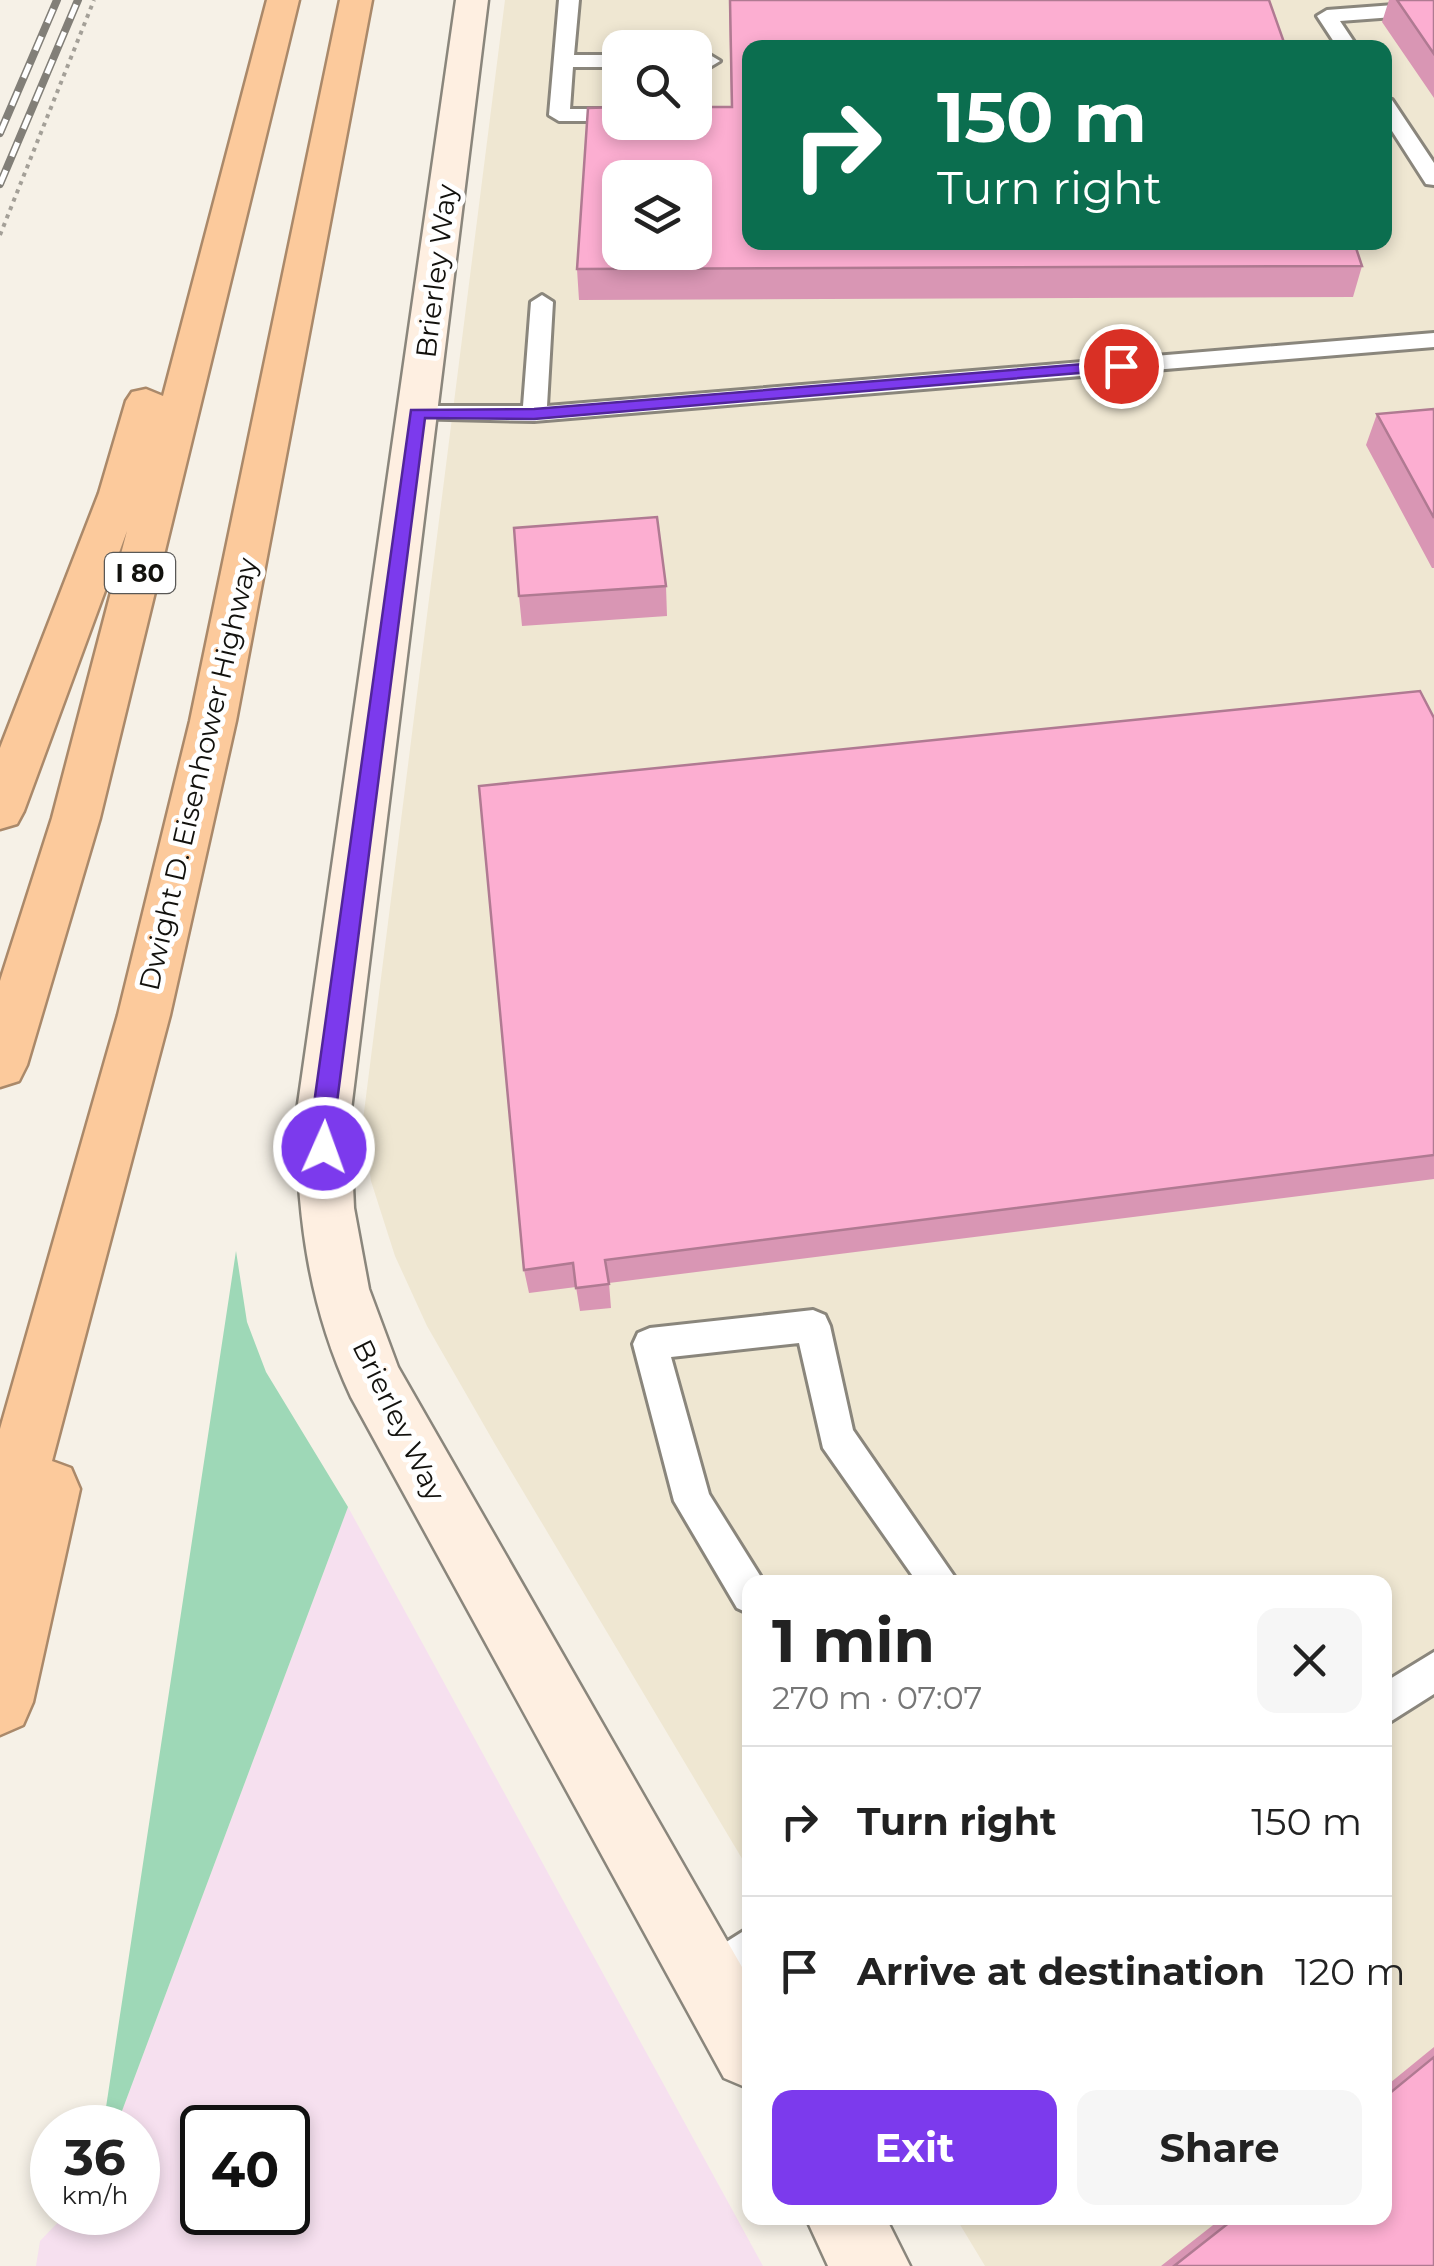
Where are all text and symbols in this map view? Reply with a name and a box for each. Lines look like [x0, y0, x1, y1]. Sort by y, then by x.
map controls [602, 30, 712, 270]
button: search [602, 30, 712, 140]
text: 150 m [937, 74, 1147, 160]
icon: right [772, 80, 902, 210]
button: layers [602, 160, 712, 270]
text: Turn right [937, 160, 1162, 215]
street label: Brierley Way [408, 181, 464, 360]
pin [1079, 324, 1164, 409]
icon: arrive [1094, 339, 1149, 394]
road number: I 80 [105, 553, 175, 593]
street label: Dwight D. Eisenhower Highway [132, 554, 265, 994]
position arrow [272, 1096, 376, 1200]
street label: Brierley Way [345, 1334, 453, 1507]
text: 1 min [772, 1604, 935, 1677]
button: close [1257, 1608, 1362, 1713]
text: 270 m · 07:07 [772, 1678, 982, 1717]
icon: right [772, 1794, 827, 1849]
text: Turn right [857, 1798, 1056, 1845]
text: 150 m [1251, 1798, 1362, 1845]
icon: arrive [772, 1944, 827, 1999]
text: Arrive at destination [857, 1948, 1265, 1995]
text: 120 m [1295, 1948, 1406, 1995]
button: Exit [772, 2090, 1057, 2205]
button: Share [1077, 2090, 1362, 2205]
speed limit sign: 40 [180, 2105, 310, 2235]
text: 36 [64, 2127, 126, 2188]
text: km/h [62, 2180, 128, 2210]

